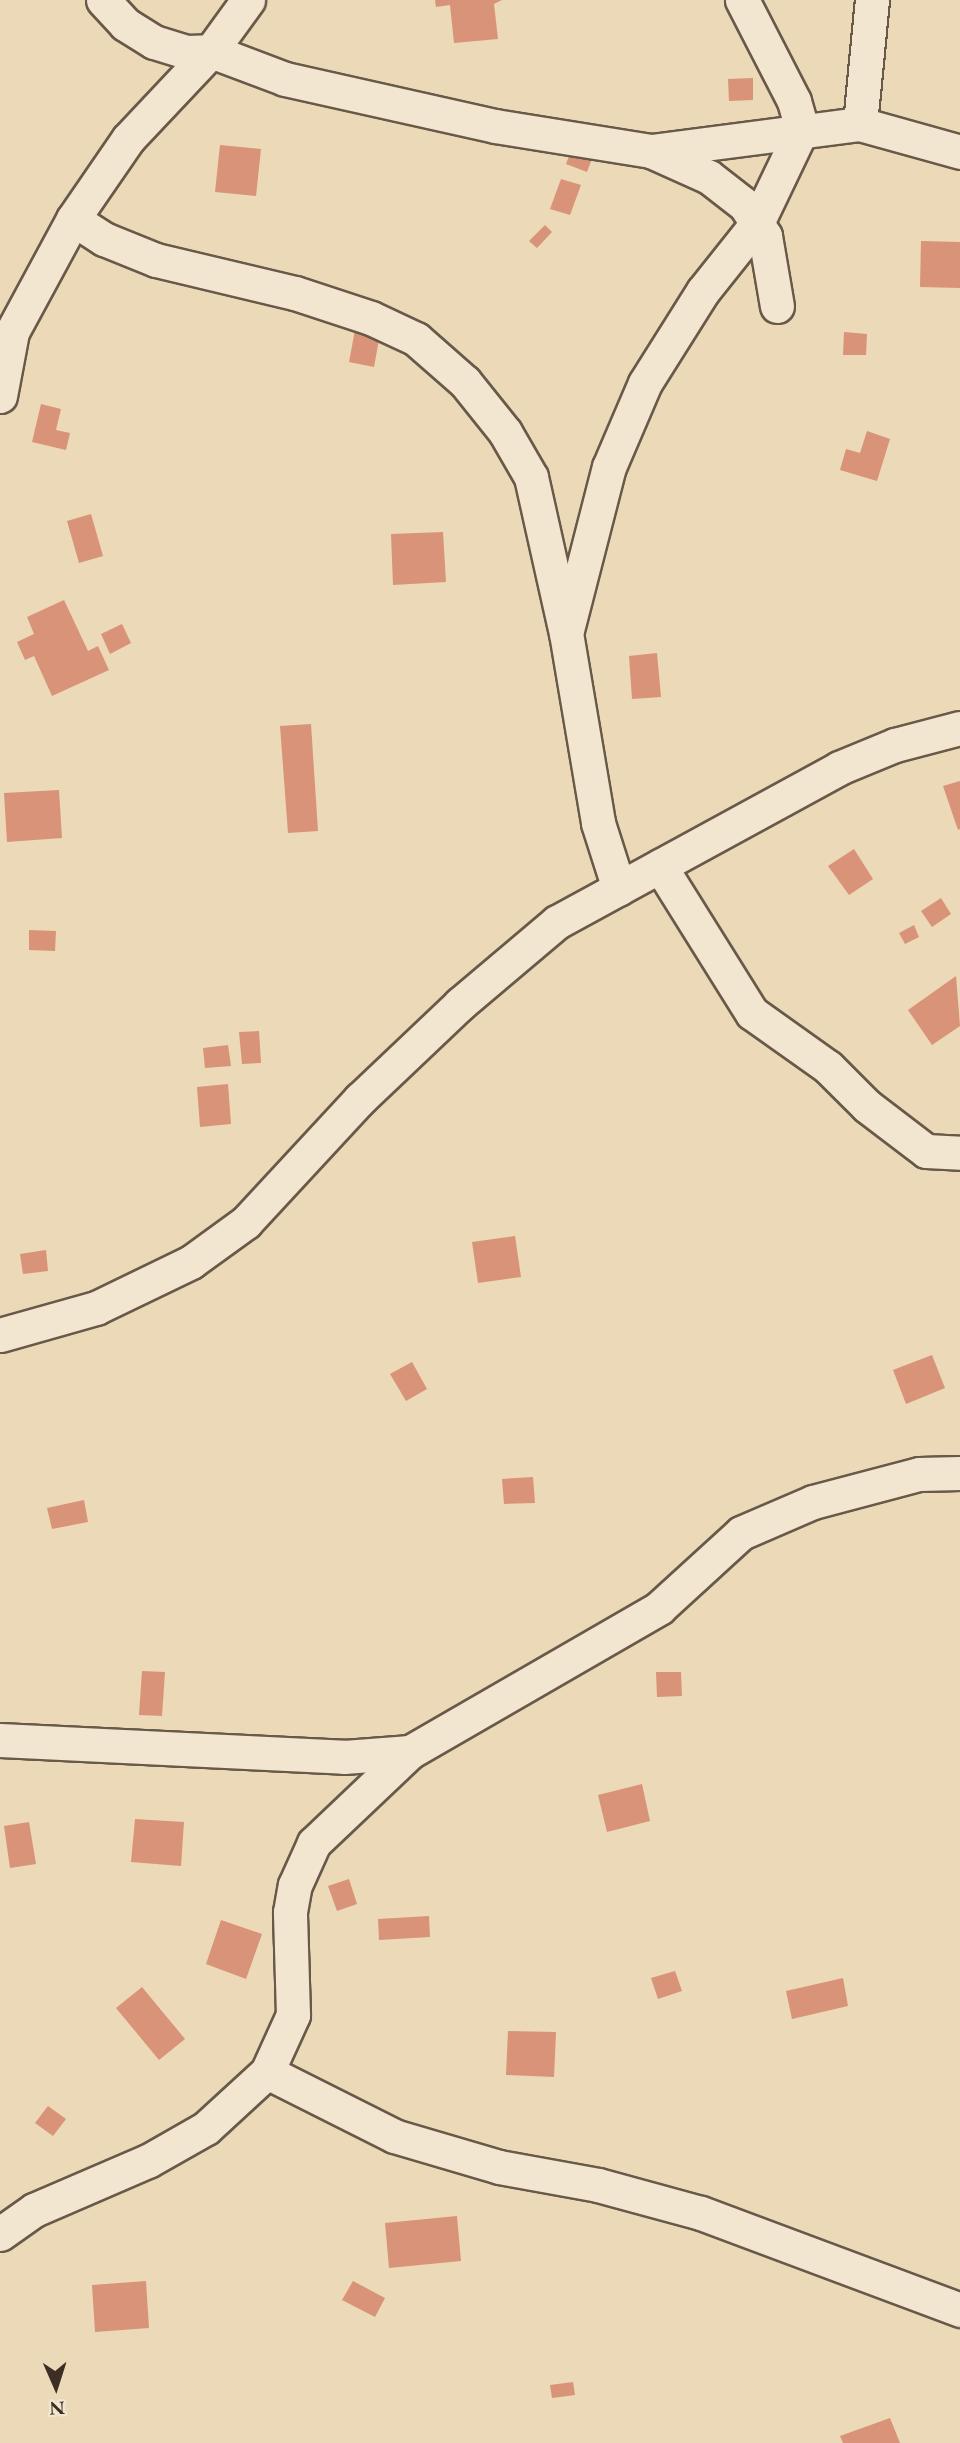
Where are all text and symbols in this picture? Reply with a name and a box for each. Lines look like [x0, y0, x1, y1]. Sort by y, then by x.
north arrow [21, 2352, 91, 2422]
text: N [49, 2396, 65, 2421]

